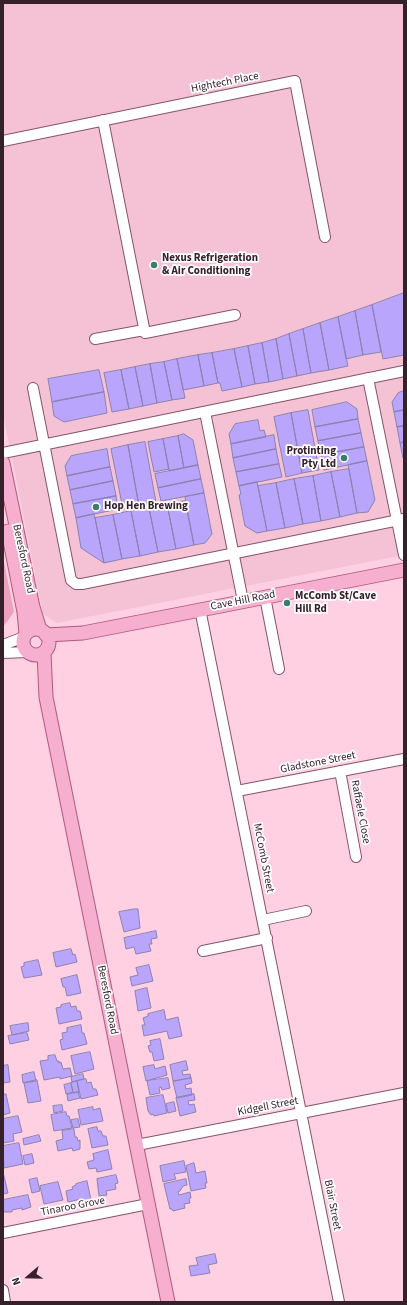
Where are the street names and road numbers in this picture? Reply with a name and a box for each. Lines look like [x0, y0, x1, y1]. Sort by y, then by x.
street label: Hightech Place [190, 70, 260, 96]
street label: Beresford Road [9, 523, 37, 595]
street label: Cave Hill Road [209, 588, 277, 614]
street label: Gladstone Street [279, 749, 357, 777]
street label: Raffaele Close [347, 779, 373, 845]
street label: McComb Street [250, 822, 276, 894]
street label: Beresford Road [94, 964, 120, 1036]
street label: Kidgell Street [237, 1095, 299, 1119]
street label: Blair Street [321, 1179, 343, 1231]
street label: Tinaroo Grove [40, 1194, 106, 1220]

